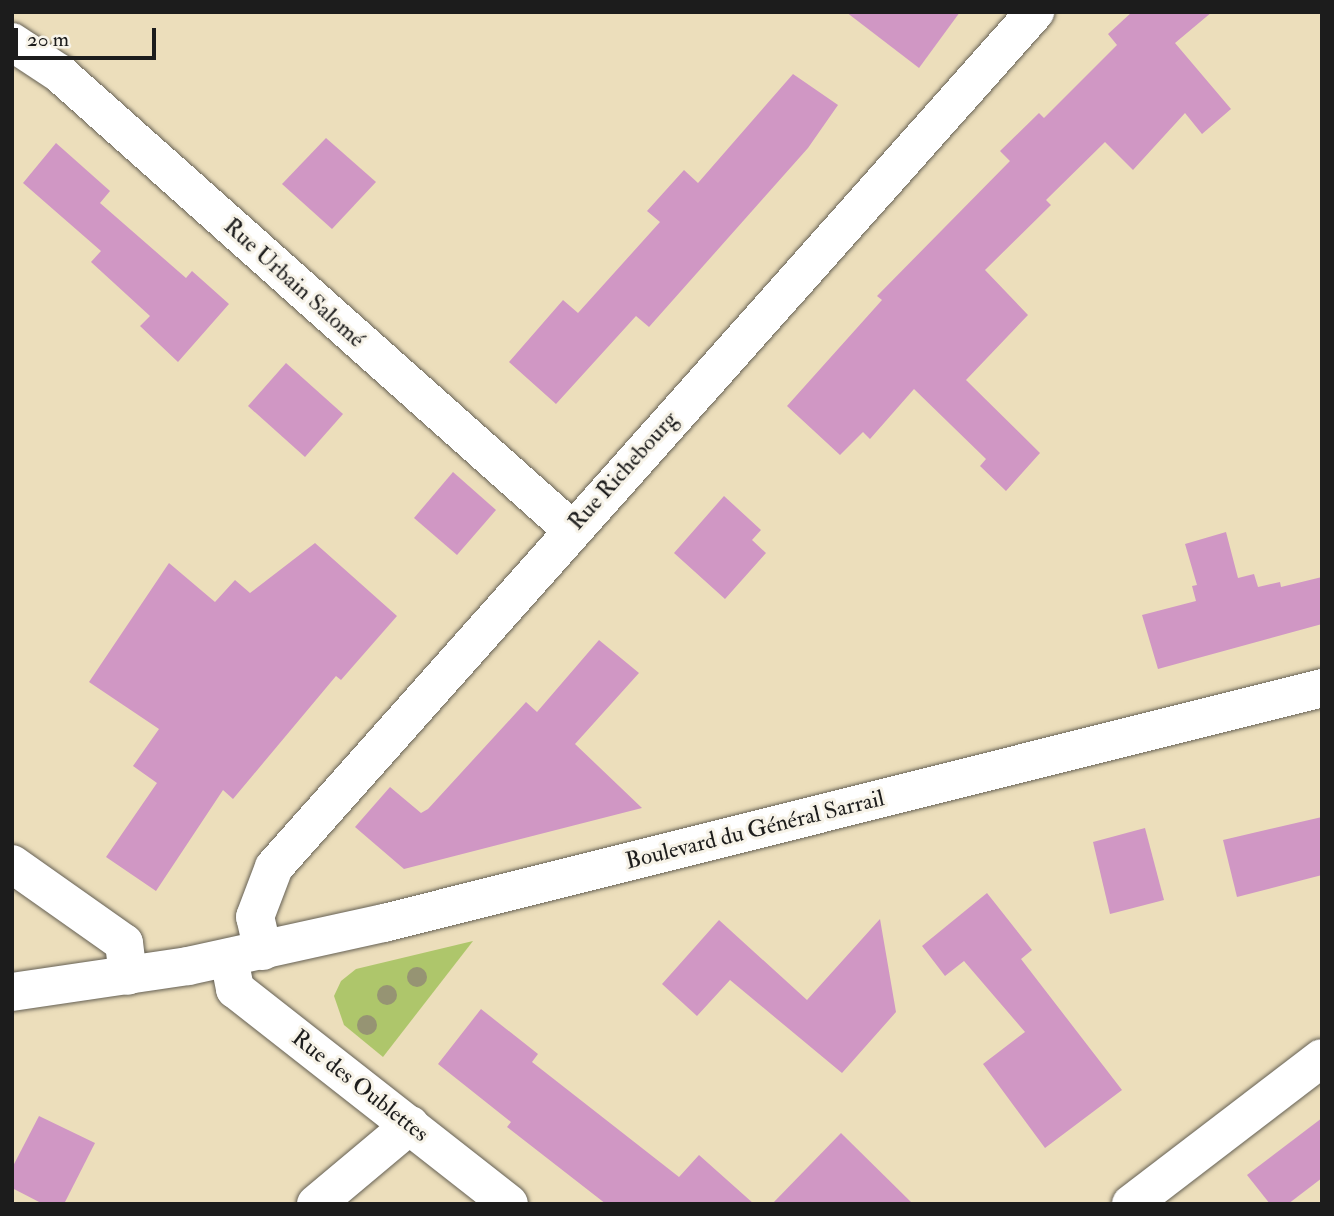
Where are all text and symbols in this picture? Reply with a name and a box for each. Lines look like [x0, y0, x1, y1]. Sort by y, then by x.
scale bar [18, 14, 159, 58]
text: 20 m [27, 26, 69, 53]
street label: Rue Urbain Salomé [218, 213, 370, 353]
street label: Rue Richebourg [563, 406, 683, 536]
street label: Boulevard du Général Sarrail [623, 785, 887, 875]
street label: Rue des Oublettes [286, 1024, 434, 1148]

